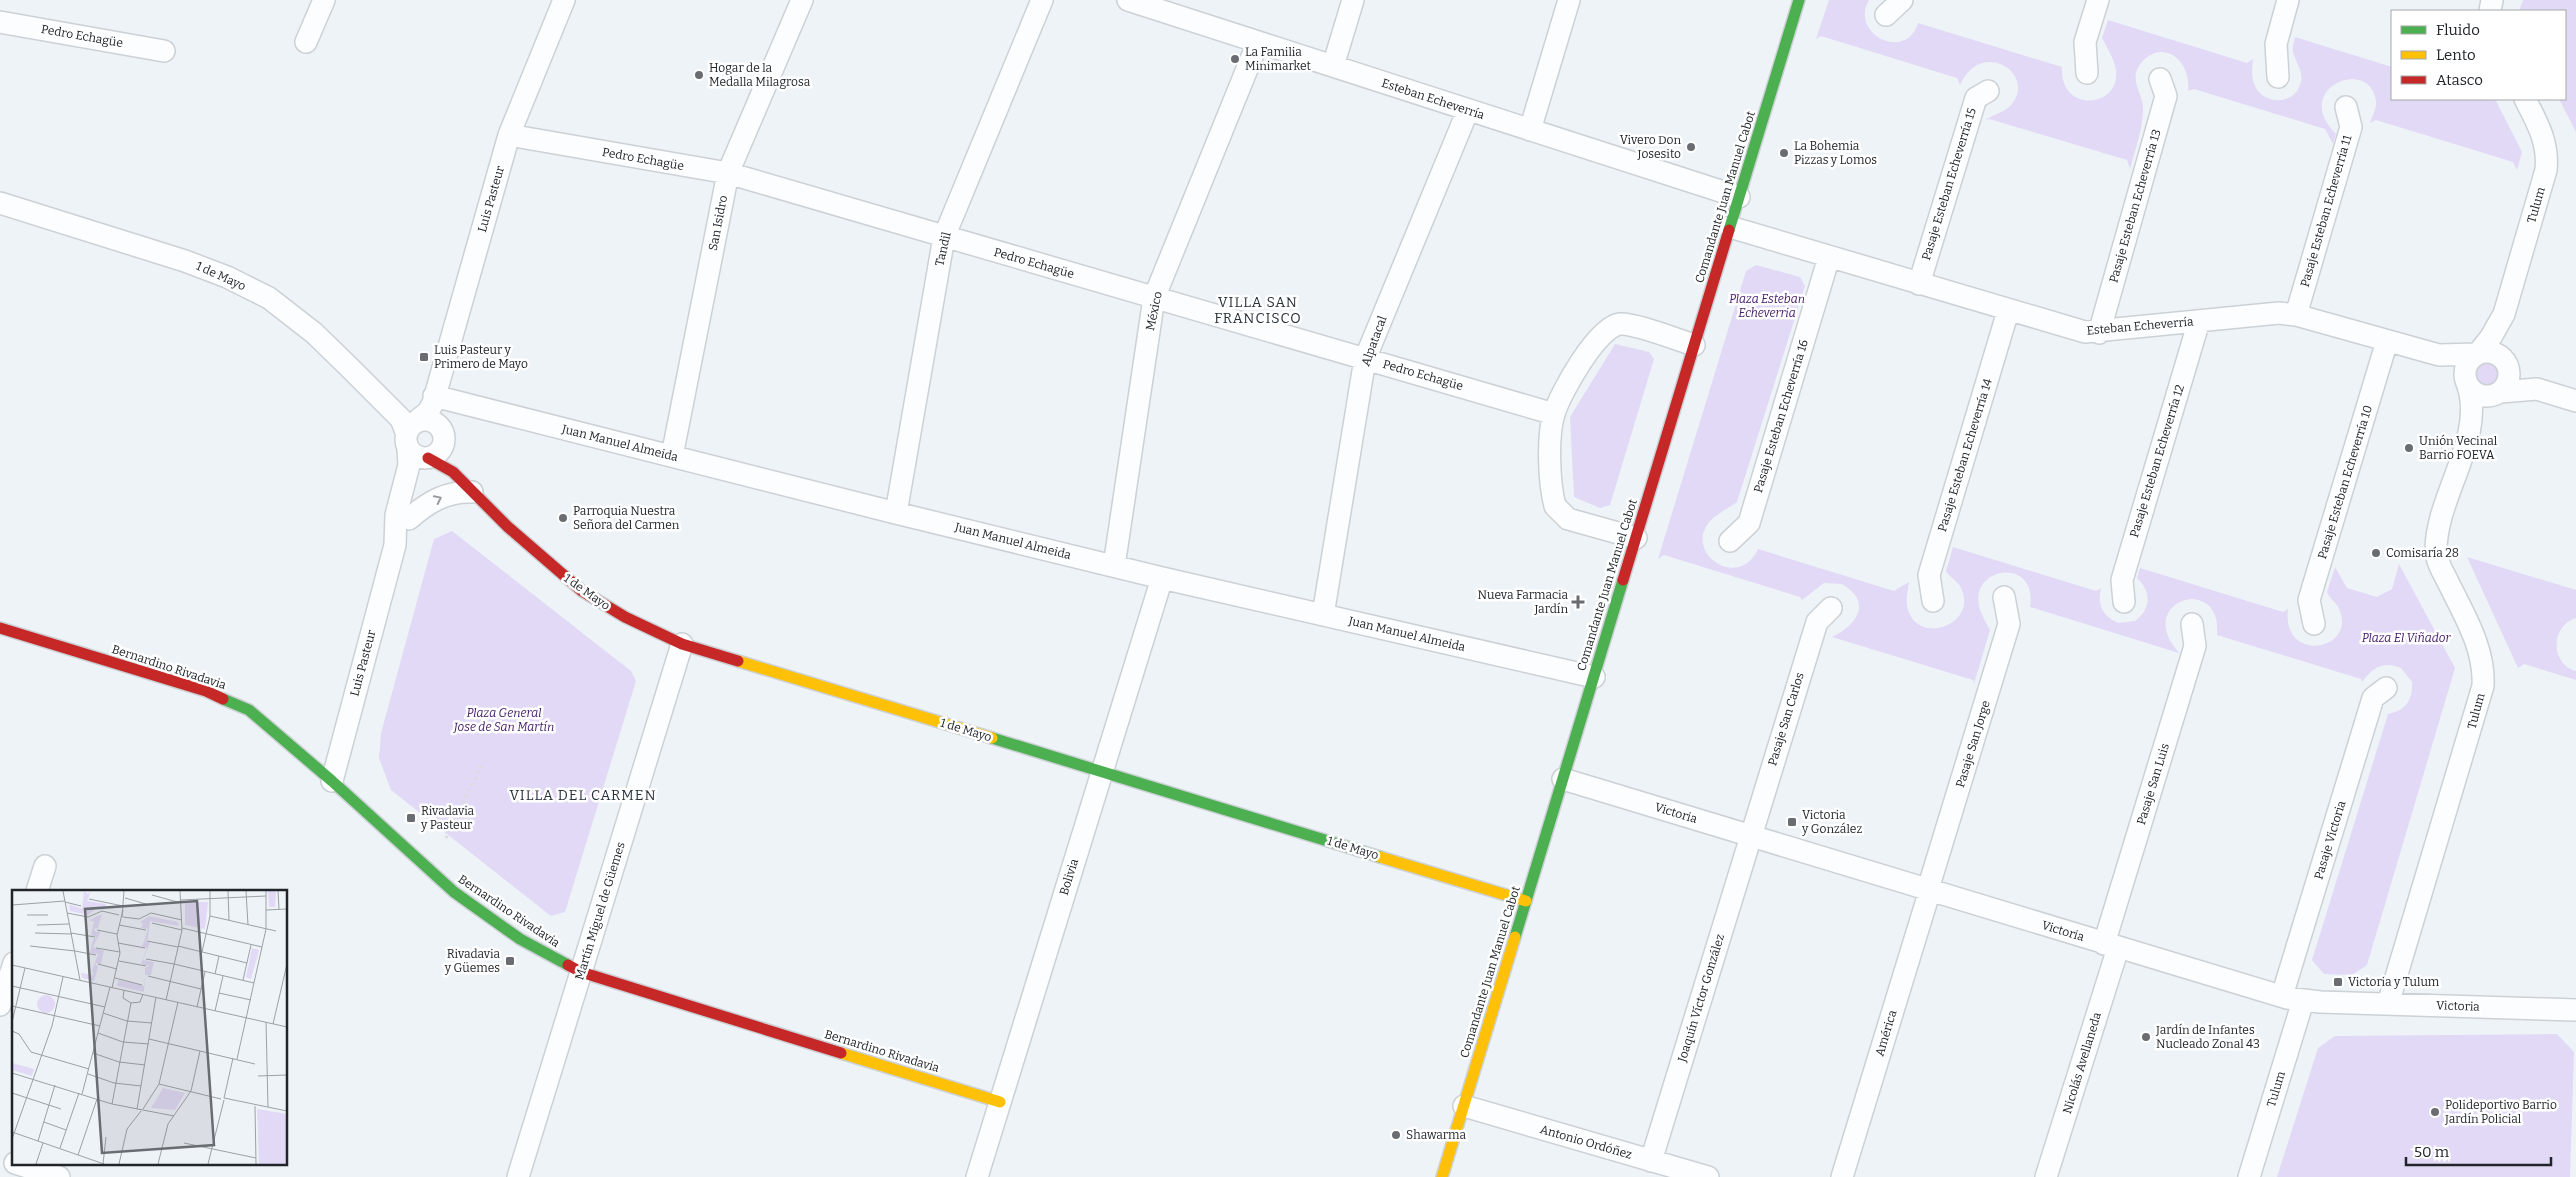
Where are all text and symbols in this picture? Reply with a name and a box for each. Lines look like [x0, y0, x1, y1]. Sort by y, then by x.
legend [2391, 10, 2566, 100]
text: Fluido [2436, 21, 2480, 39]
street label: Pedro Echagüe [40, 22, 124, 50]
place label: La Familia Minimarket [1245, 45, 1311, 73]
text: Lento [2436, 46, 2476, 64]
marker: La Familia Minimarket [1229, 53, 1241, 65]
place label: Hogar de la Medalla Milagrosa [709, 61, 811, 89]
marker: Hogar de la Medalla Milagrosa [693, 69, 705, 81]
text: Atasco [2436, 71, 2483, 89]
street label: Esteban Echeverría [1380, 76, 1487, 122]
street label: Pasaje Esteban Echeverría 15 [1919, 106, 1979, 262]
street label: Comandante Juan Manuel Cabot [1692, 109, 1758, 285]
street label: Pasaje Esteban Echeverría 13 [2106, 127, 2164, 284]
place label: Vivero Don Josesito [1620, 133, 1681, 161]
street label: Pasaje Esteban Echeverría 11 [2298, 133, 2354, 289]
place label: La Bohemia Pizzas y Lomos [1794, 139, 1877, 167]
marker: Vivero Don Josesito [1685, 141, 1697, 153]
street label: Pedro Echagüe [601, 145, 685, 173]
marker: La Bohemia Pizzas y Lomos [1778, 147, 1790, 159]
street label: Luis Pasteur [475, 164, 507, 234]
street label: Tulum [2524, 185, 2548, 225]
street label: San Isidro [706, 194, 730, 252]
street label: Tandil [932, 230, 954, 267]
street label: Pedro Echagüe [992, 245, 1076, 281]
street label: 1 de Mayo [194, 259, 248, 293]
street label: México [1143, 290, 1165, 332]
park label: Plaza Esteban Echeverria [1729, 292, 1805, 320]
district label: VILLA SAN FRANCISCO [1214, 294, 1302, 327]
street label: Alpatacal [1358, 314, 1390, 368]
street label: Esteban Echeverría [2086, 314, 2194, 338]
street label: Pasaje Esteban Echeverría 16 [1751, 338, 1811, 494]
place label: Luis Pasteur y Primero de Mayo [434, 343, 528, 371]
marker: Luis Pasteur y Primero de Mayo [418, 351, 430, 363]
street label: Pedro Echagüe [1381, 357, 1465, 393]
street label: Pasaje Esteban Echeverría 14 [1935, 377, 1995, 533]
street label: Pasaje Esteban Echeverría 12 [2127, 383, 2187, 539]
street label: Pasaje Esteban Echeverría 10 [2315, 403, 2375, 561]
street label: Juan Manuel Almeida [559, 422, 680, 464]
place label: Unión Vecinal Barrio FOEVA [2419, 434, 2498, 462]
marker: Unión Vecinal Barrio FOEVA [2403, 442, 2415, 454]
one-way arrow [433, 494, 442, 505]
street label: Comandante Juan Manuel Cabot [1574, 497, 1640, 673]
place label: Parroquia Nuestra Señora del Carmen [573, 504, 680, 532]
marker: Parroquia Nuestra Señora del Carmen [557, 512, 569, 524]
street label: Juan Manuel Almeida [952, 520, 1073, 562]
place label: Comisaría 28 [2386, 546, 2459, 560]
marker: Comisaría 28 [2370, 547, 2382, 559]
street label: 1 de Mayo [561, 571, 613, 613]
place label: Nueva Farmacia Jardín [1478, 588, 1568, 616]
marker: Nueva Farmacia Jardín [1572, 596, 1584, 608]
street label: Juan Manuel Almeida [1346, 614, 1467, 654]
street label: Luis Pasteur [347, 628, 379, 698]
park label: Plaza El Viñador [2362, 631, 2451, 645]
street label: Bernardino Rivadavia [110, 642, 228, 692]
street label: Pasaje San Carlos [1765, 670, 1807, 767]
street label: Tulum [2465, 691, 2488, 730]
street label: Pasaje San Jorge [1953, 699, 1993, 789]
park label: Plaza General Jose de San Martín [453, 706, 554, 734]
street label: 1 de Mayo [939, 716, 993, 744]
street label: Pasaje San Luis [2134, 741, 2172, 826]
district label: VILLA DEL CARMEN [509, 787, 657, 804]
street label: Pasaje Victoria [2311, 799, 2349, 881]
street label: Victoria [1653, 800, 1699, 826]
place label: Rivadavia y Pasteur [420, 804, 475, 832]
place label: Victoria y González [1801, 808, 1862, 836]
marker: Rivadavia y Pasteur [405, 812, 417, 824]
marker: Victoria y González [1786, 816, 1798, 828]
street label: 1 de Mayo [1326, 834, 1380, 862]
street label: Martín Miguel de Güemes [572, 840, 628, 982]
street label: Bolivia [1057, 857, 1081, 897]
street label: Bernardino Rivadavia [456, 872, 563, 950]
street label: Comandante Juan Manuel Cabot [1457, 884, 1523, 1060]
inset map [12, 890, 288, 1164]
street label: Victoria [2040, 918, 2086, 944]
street label: Joaquín Víctor González [1675, 932, 1727, 1065]
place label: Rivadavia y Güemes [444, 947, 500, 975]
marker: Rivadavia y Güemes [504, 955, 516, 967]
place label: Victoria y Tulum [2348, 975, 2440, 989]
marker: Victoria y Tulum [2332, 976, 2344, 988]
street label: Victoria [2436, 998, 2480, 1014]
street label: América [1872, 1008, 1900, 1058]
street label: Nicolás Avellaneda [2060, 1010, 2104, 1115]
place label: Jardín de Infantes Nucleado Zonal 43 [2155, 1023, 2260, 1051]
street label: Bernardino Rivadavia [823, 1027, 941, 1075]
marker: Jardín de Infantes Nucleado Zonal 43 [2140, 1031, 2152, 1043]
street label: Tulum [2264, 1069, 2288, 1109]
place label: Polideportivo Barrio Jardín Policial [2444, 1098, 2557, 1126]
marker: Polideportivo Barrio Jardín Policial [2429, 1106, 2441, 1118]
street label: Antonio Ordóñez [1538, 1122, 1634, 1162]
place label: Shawarma [1406, 1128, 1466, 1142]
marker: Shawarma [1390, 1129, 1402, 1141]
scale bar [2406, 1134, 2551, 1166]
text: 50 m [2414, 1143, 2450, 1161]

